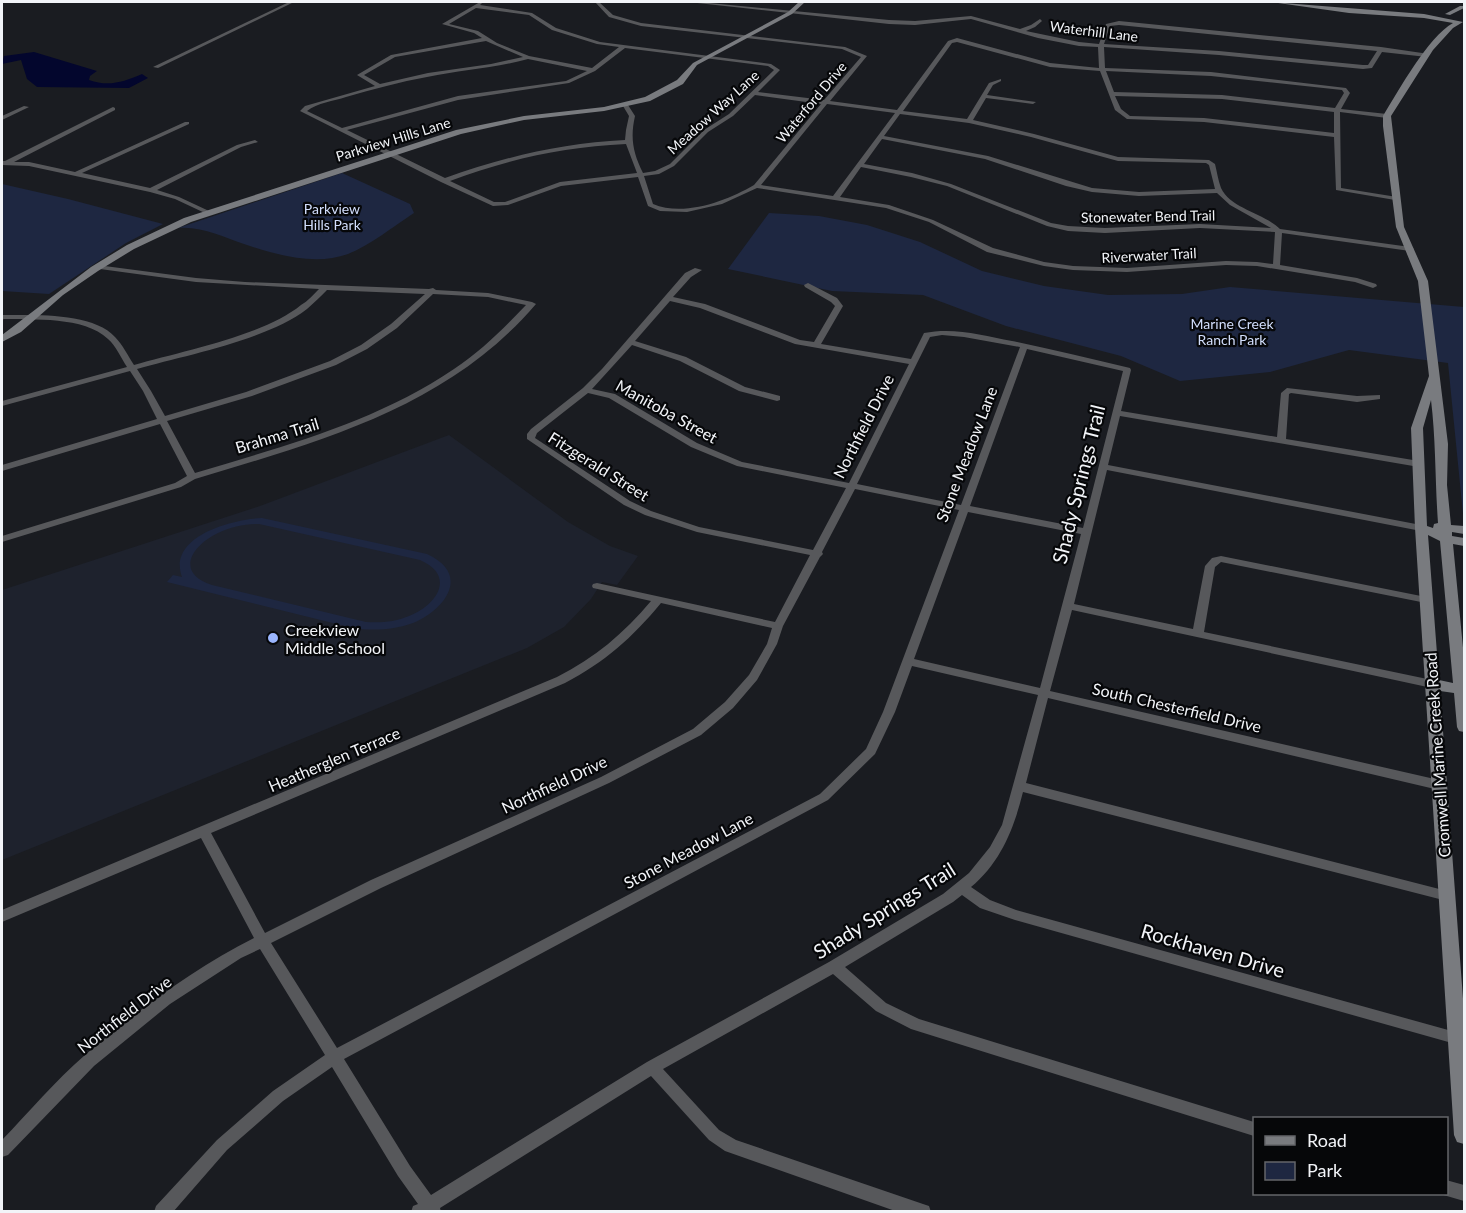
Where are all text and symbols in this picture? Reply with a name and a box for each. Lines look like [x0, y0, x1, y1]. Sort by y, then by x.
street label: Waterhill Lane [1049, 17, 1139, 45]
street label: Waterford Drive [772, 58, 850, 146]
street label: Meadow Way Lane [664, 66, 762, 158]
street label: Parkview Hills Lane [334, 113, 452, 165]
park label: Parkview Hills Park [303, 200, 362, 233]
street label: Stonewater Bend Trail [1081, 206, 1215, 226]
street label: Riverwater Trail [1101, 244, 1197, 266]
park label: Marine Creek Ranch Park [1190, 315, 1274, 348]
street label: Northfield Drive [829, 371, 897, 481]
street label: Manitoba Street [613, 375, 721, 447]
street label: Stone Meadow Lane [931, 384, 1001, 524]
street label: Shady Springs Trail [1047, 402, 1109, 566]
street label: Brahma Trail [233, 413, 321, 457]
street label: Fitzgerald Street [545, 427, 653, 505]
place label: Creekview Middle School [285, 620, 385, 657]
marker: Creekview Middle School [266, 631, 280, 645]
street label: Cromwell Marine Creek Road [1420, 652, 1454, 858]
street label: South Chesterfield Drive [1091, 678, 1263, 736]
street label: Heatherglen Terrace [265, 723, 403, 795]
street label: Northfield Drive [498, 751, 610, 817]
street label: Stone Meadow Lane [620, 808, 756, 892]
street label: Shady Springs Trail [809, 857, 959, 963]
street label: Rockhaven Drive [1138, 918, 1288, 982]
street label: Northfield Drive [73, 971, 175, 1057]
legend [1253, 1117, 1448, 1195]
text: Road [1307, 1129, 1347, 1151]
text: Park [1307, 1159, 1343, 1181]

